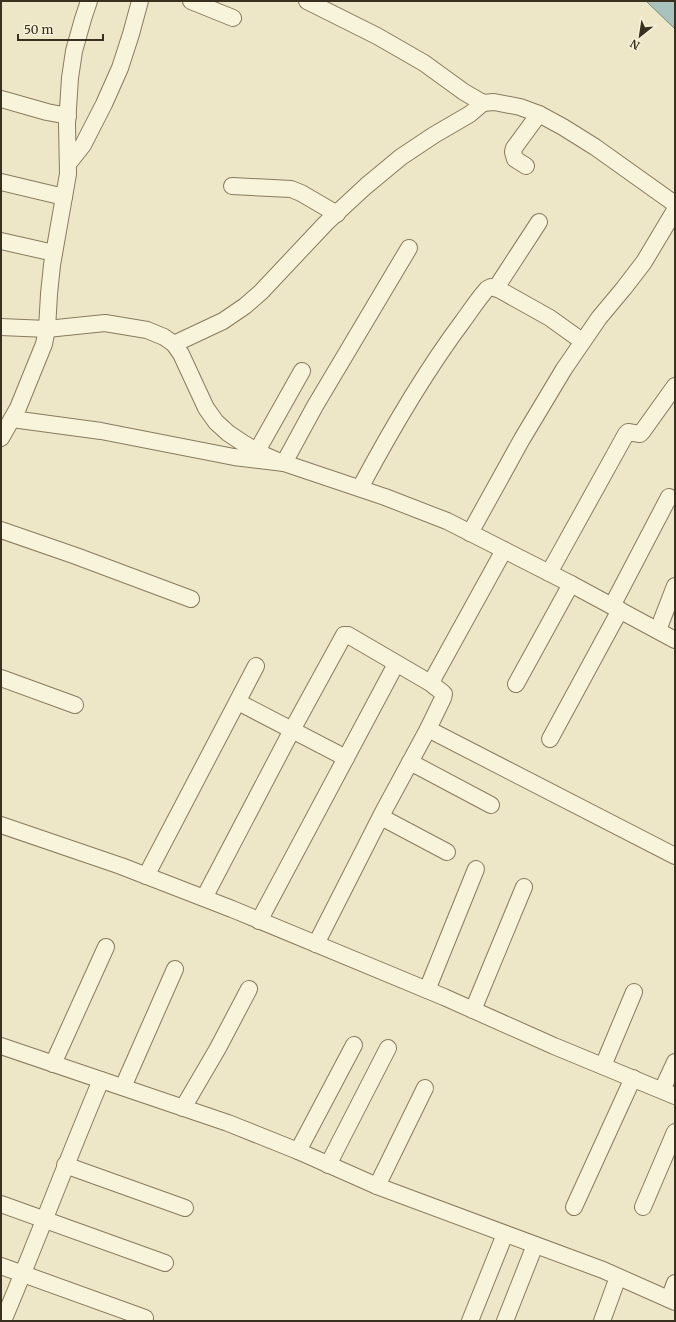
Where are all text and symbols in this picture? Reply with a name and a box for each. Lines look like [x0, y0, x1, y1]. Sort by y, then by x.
scale bar [18, 16, 103, 42]
north arrow [620, 16, 660, 56]
text: 50 m [24, 22, 53, 37]
text: N [627, 36, 642, 53]

